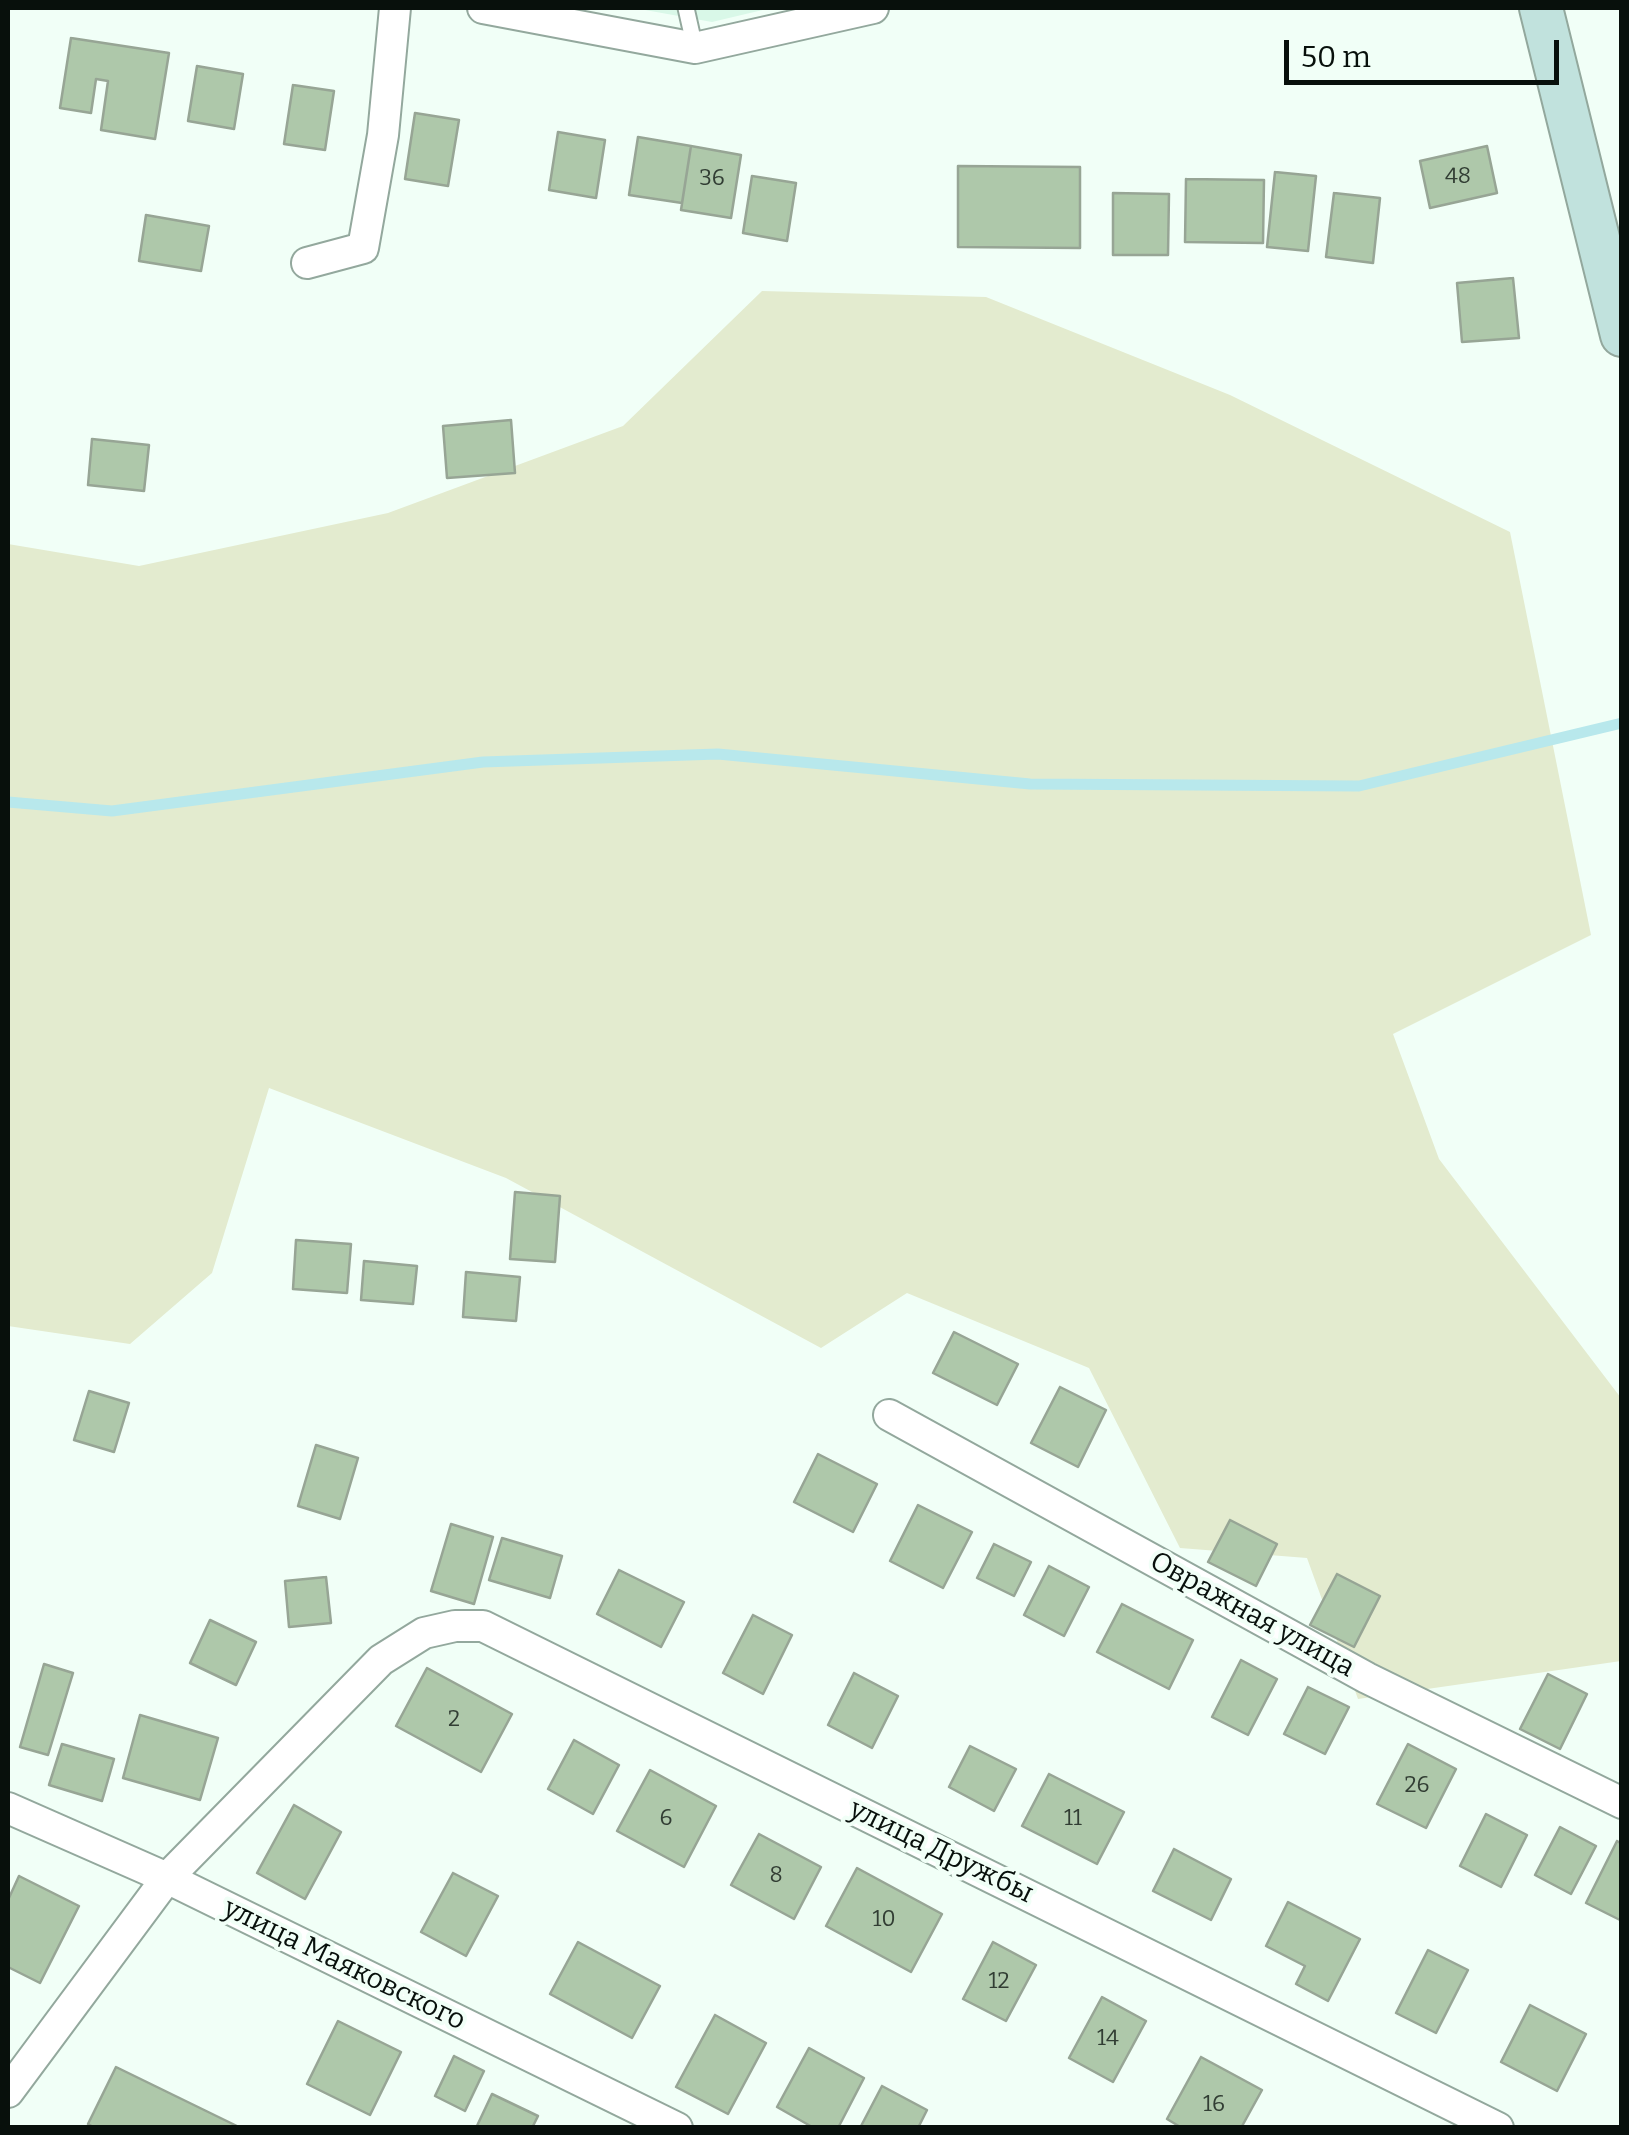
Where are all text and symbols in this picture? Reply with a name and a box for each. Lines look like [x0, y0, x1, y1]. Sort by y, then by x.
scale bar [1289, 20, 1564, 82]
text: 50 m [1301, 39, 1371, 75]
house number: 48 [1445, 164, 1471, 190]
house number: 36 [699, 166, 725, 192]
street label: Овражная улица [1144, 1545, 1360, 1685]
house number: 2 [448, 1707, 460, 1733]
house number: 26 [1405, 1773, 1429, 1799]
street label: улица Дружбы [843, 1793, 1039, 1911]
house number: 6 [660, 1806, 672, 1832]
house number: 11 [1064, 1806, 1082, 1832]
house number: 8 [769, 1863, 783, 1889]
street label: улица Маяковского [217, 1892, 471, 2038]
house number: 10 [872, 1907, 896, 1933]
house number: 12 [989, 1969, 1009, 1995]
house number: 14 [1097, 2026, 1119, 2052]
house number: 16 [1203, 2092, 1225, 2118]

